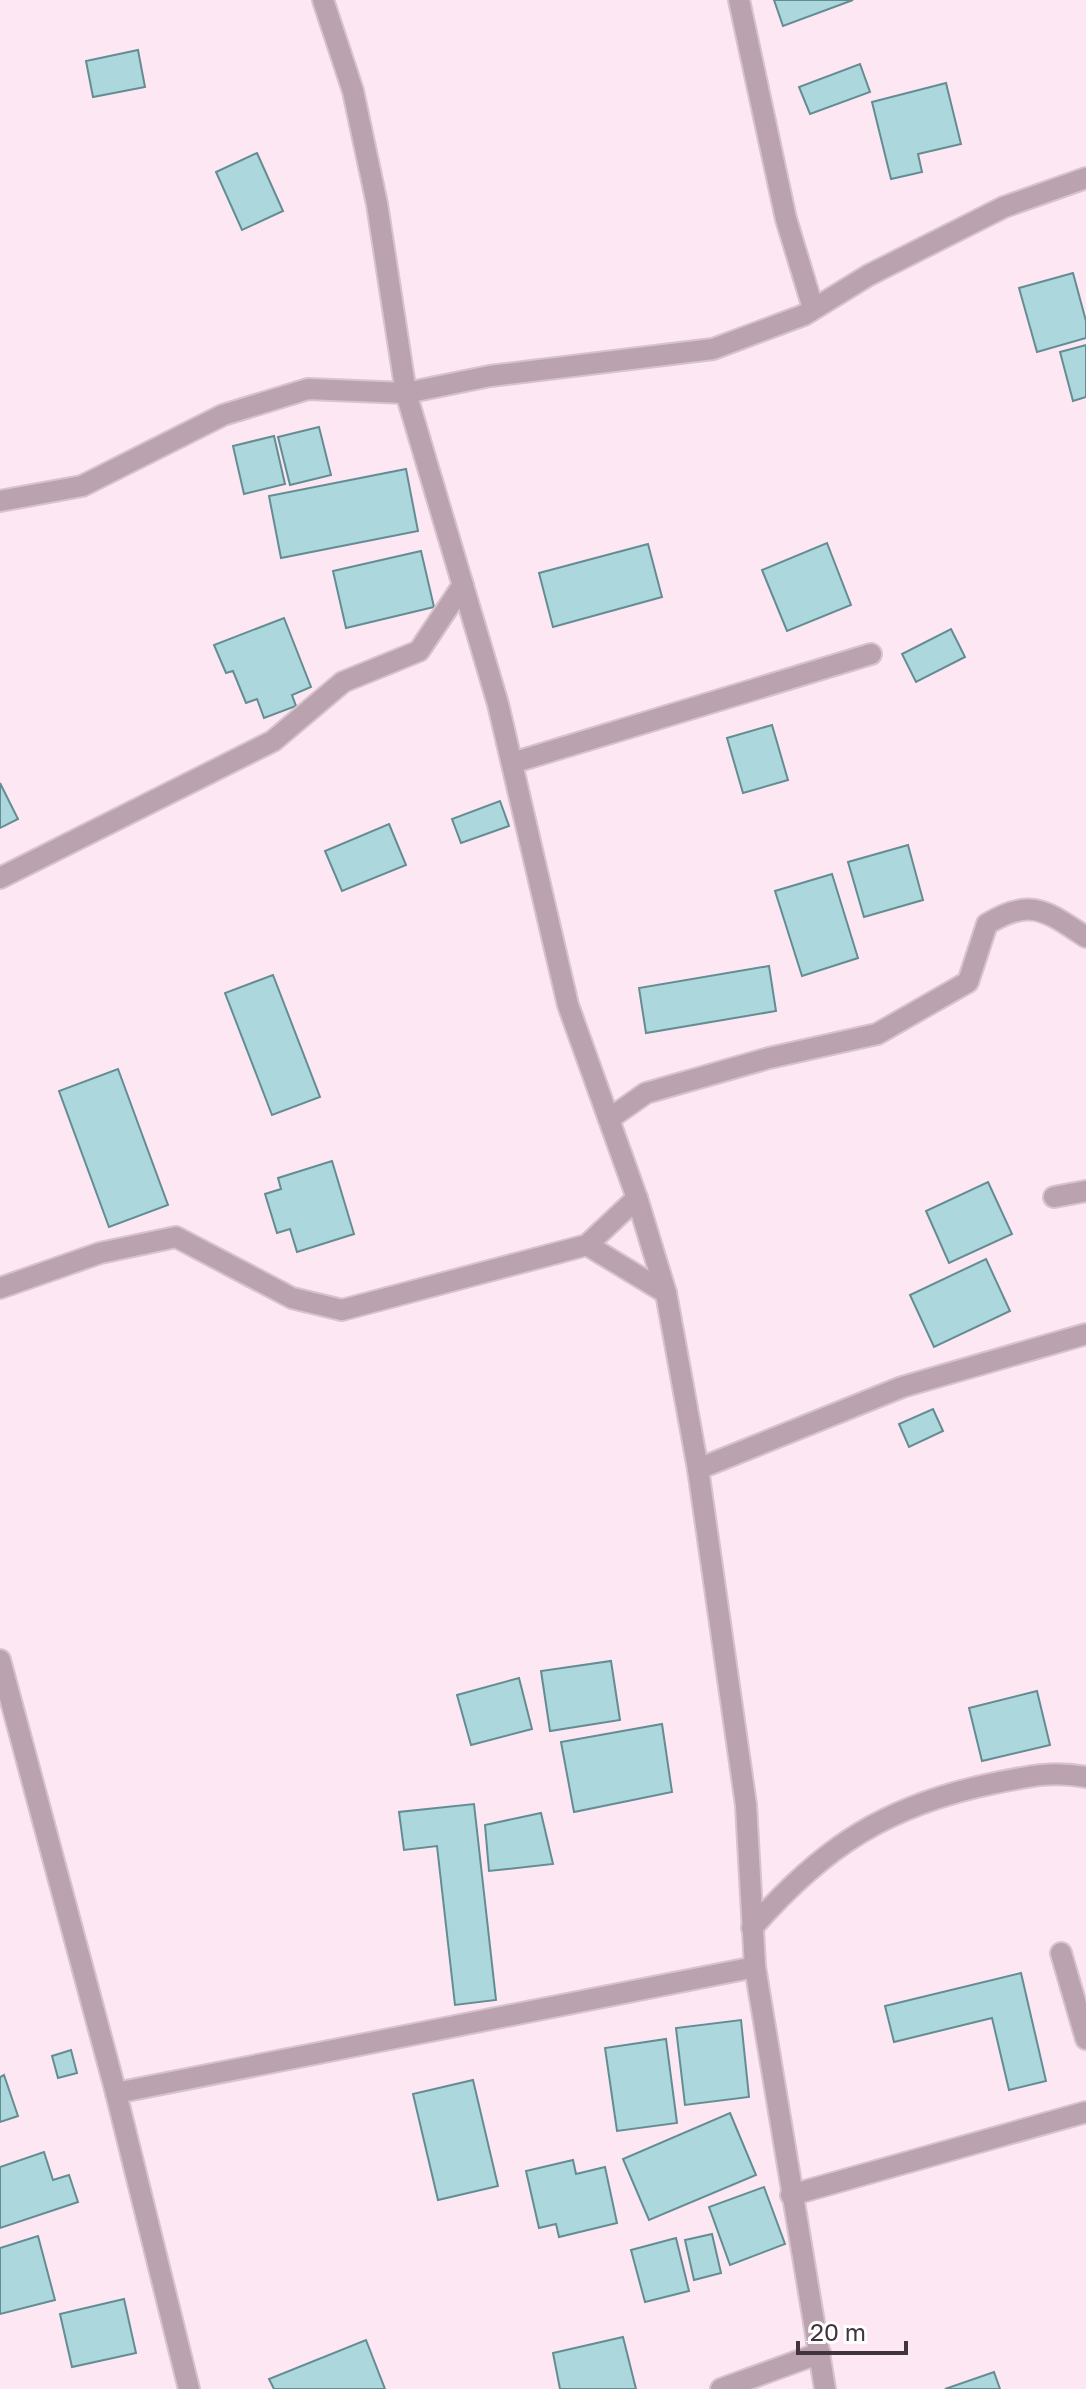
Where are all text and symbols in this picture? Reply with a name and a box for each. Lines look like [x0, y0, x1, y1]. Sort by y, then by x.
scale bar [798, 2305, 906, 2355]
text: 20 m [810, 2317, 866, 2346]

